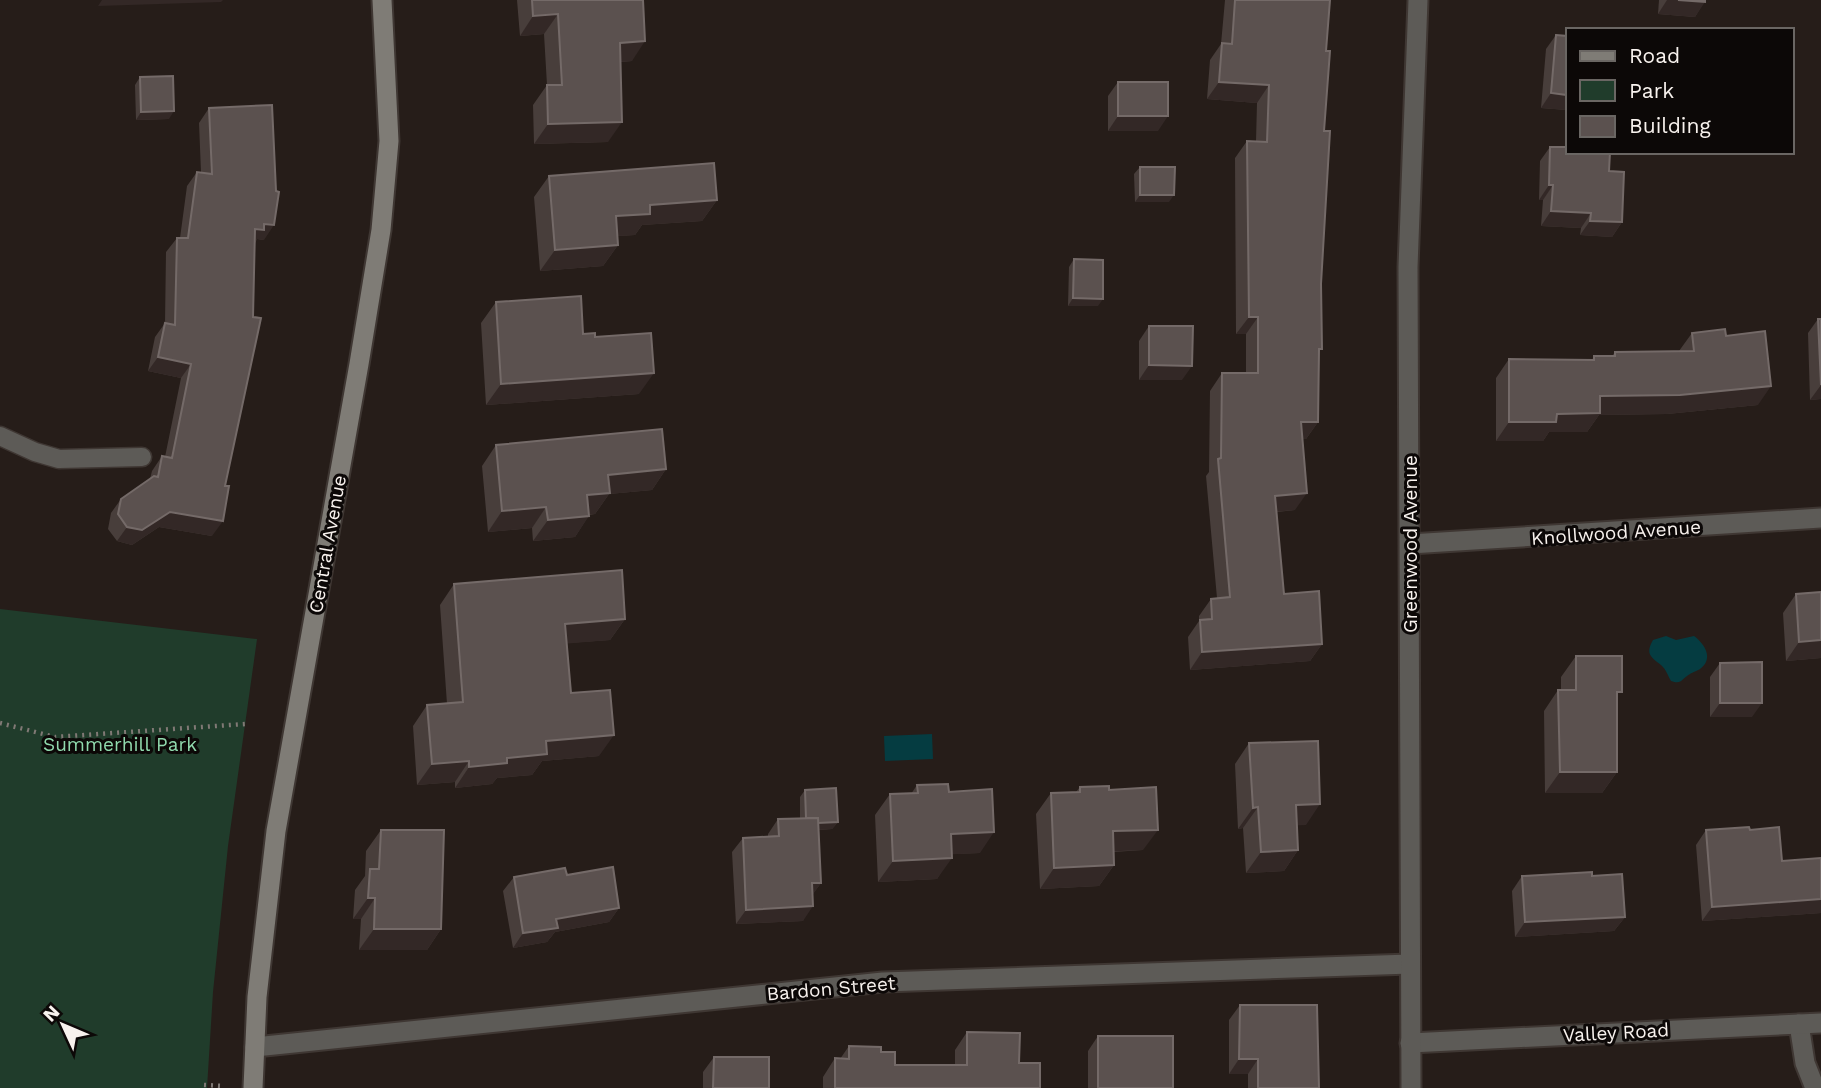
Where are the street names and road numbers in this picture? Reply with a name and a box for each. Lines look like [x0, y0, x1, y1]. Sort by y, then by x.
street label: Greenwood Avenue [1399, 455, 1422, 633]
street label: Central Avenue [304, 473, 351, 615]
street label: Knollwood Avenue [1530, 515, 1702, 550]
street label: Bardon Street [766, 971, 897, 1006]
street label: Valley Road [1562, 1018, 1670, 1047]

